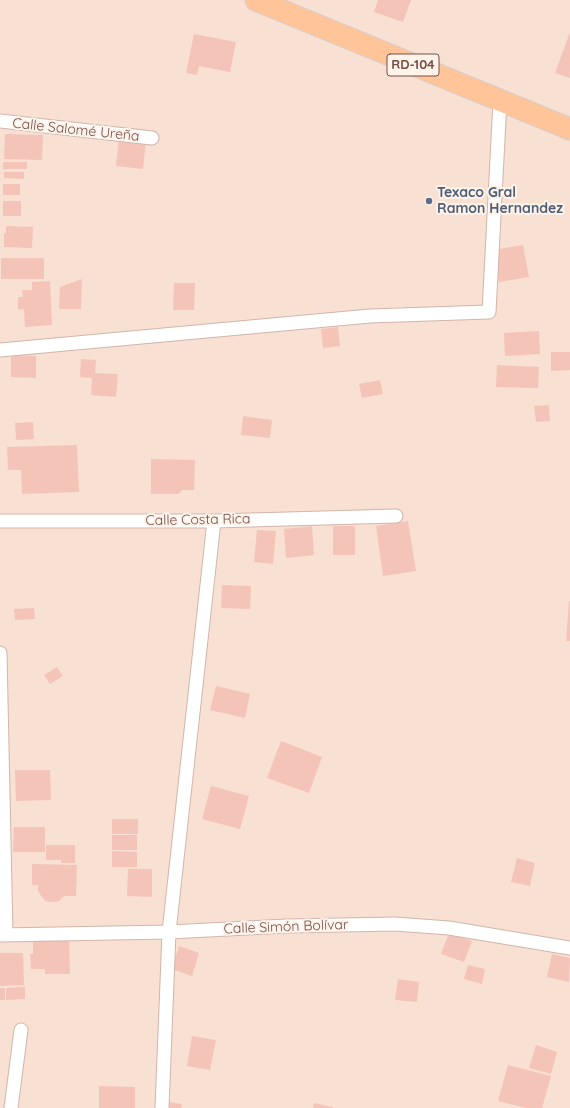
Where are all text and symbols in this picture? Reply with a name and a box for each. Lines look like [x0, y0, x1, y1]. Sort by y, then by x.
road number: RD-104 [387, 54, 439, 76]
street label: Calle Salomé Ureña [12, 115, 140, 145]
place label: Texaco Gral Ramon Hernandez [437, 185, 563, 218]
marker: Texaco Gral Ramon Hernandez [424, 196, 434, 206]
street label: Calle Costa Rica [145, 511, 251, 529]
street label: Calle Simón Bolívar [223, 916, 349, 938]

